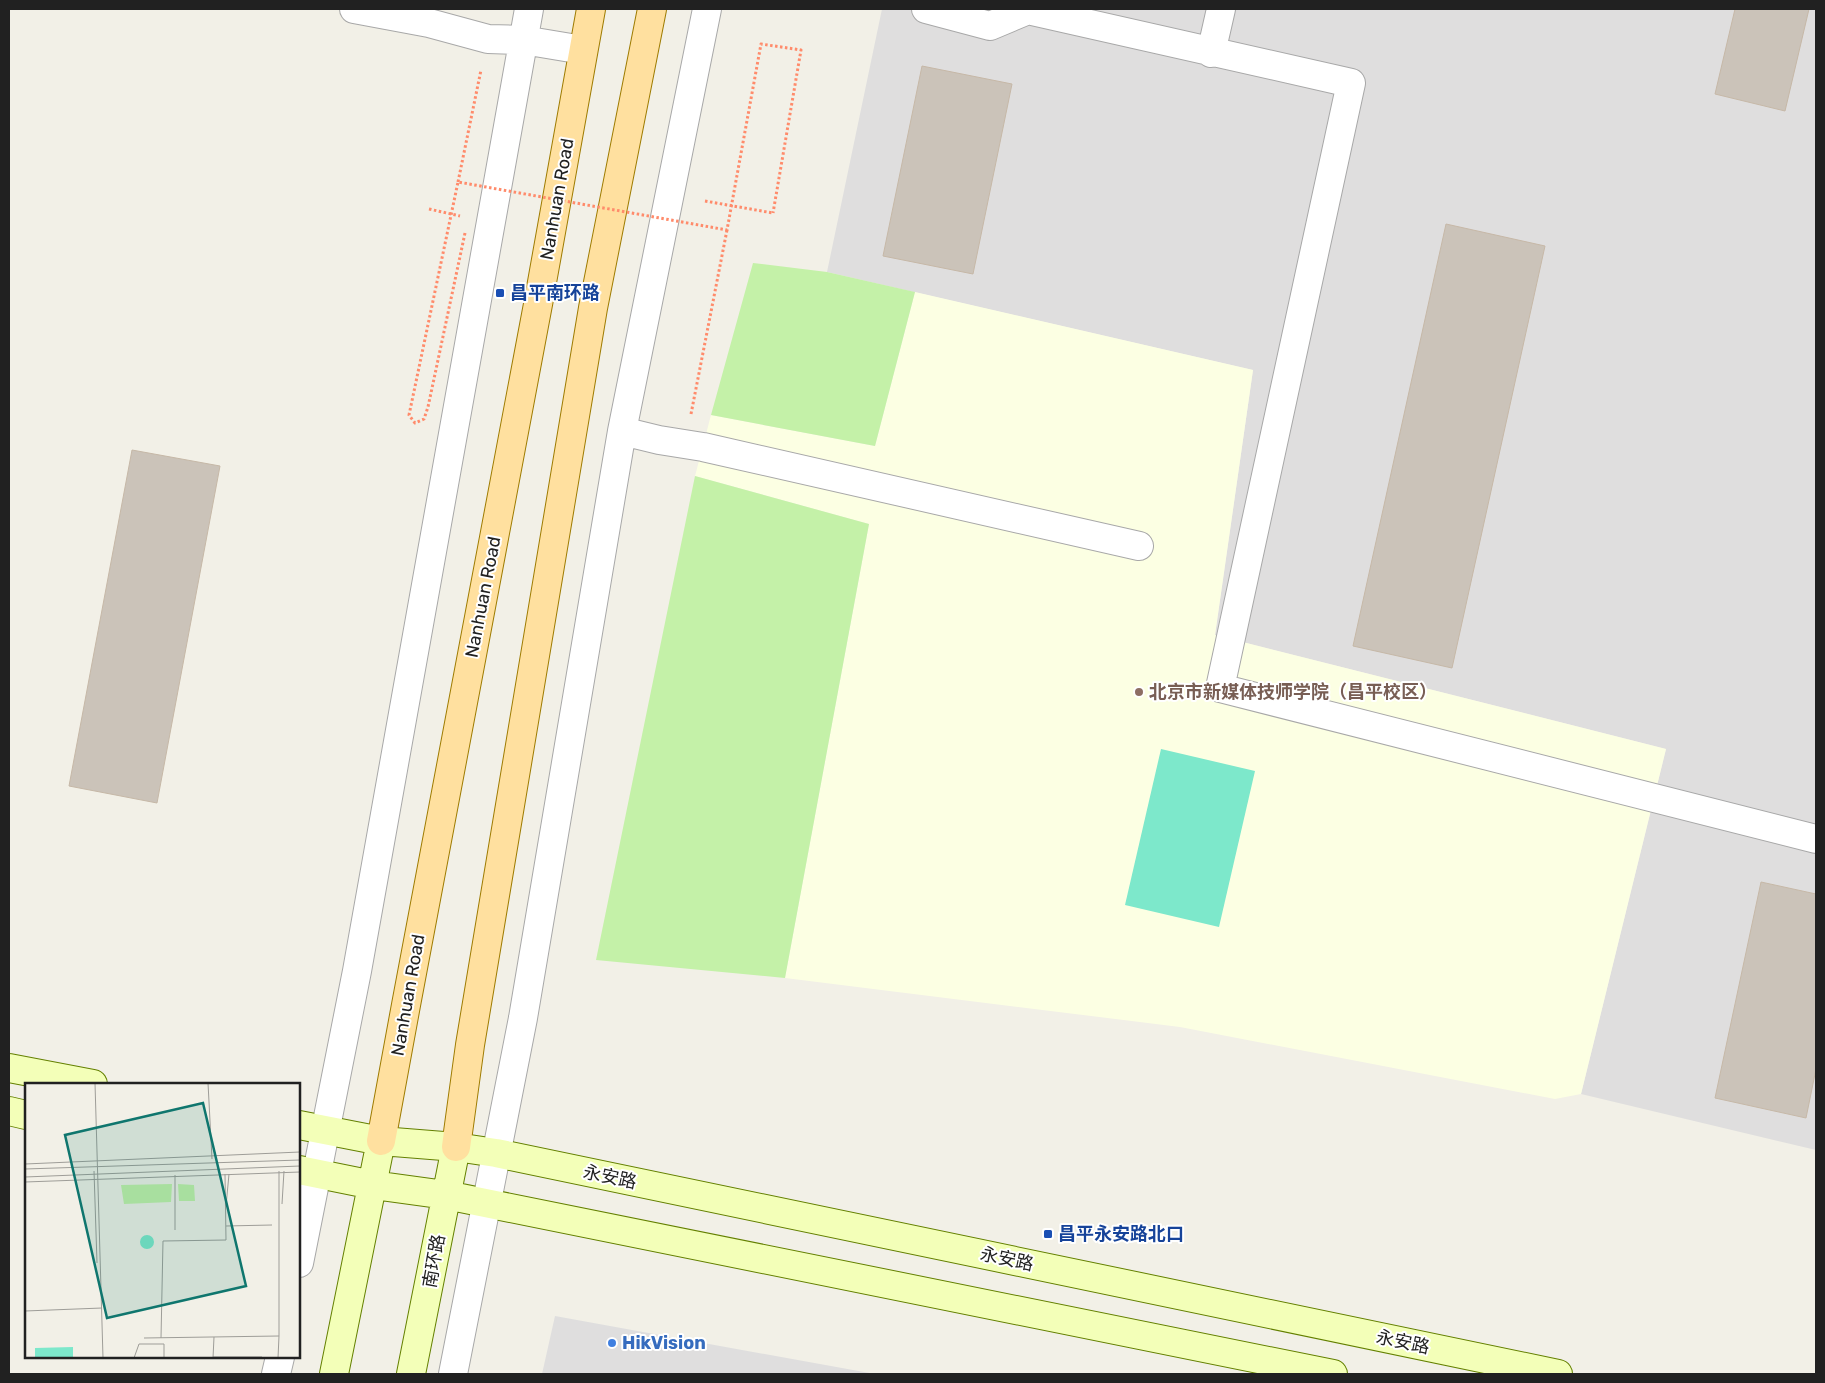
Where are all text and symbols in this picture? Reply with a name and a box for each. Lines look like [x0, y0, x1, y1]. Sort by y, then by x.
street label: Nanhuan Road [535, 136, 579, 262]
place label: 昌平南环路 [510, 282, 600, 304]
marker: 昌平南环路 [494, 287, 506, 299]
street label: Nanhuan Road [460, 535, 506, 659]
place label: 北京市新媒体技师学院（昌平校区） [1149, 681, 1437, 703]
marker: 北京市新媒体技师学院（昌平校区） [1133, 686, 1145, 698]
street label: Nanhuan Road [386, 932, 430, 1058]
inset map [25, 1083, 300, 1358]
street label: 永安路 [581, 1161, 639, 1193]
place label: 昌平永安路北口 [1058, 1223, 1184, 1245]
marker: 昌平永安路北口 [1042, 1228, 1054, 1240]
street label: 南环路 [418, 1233, 450, 1289]
street label: 永安路 [978, 1243, 1036, 1275]
street label: 永安路 [1374, 1326, 1432, 1358]
place label: HikVision [622, 1332, 706, 1354]
marker: HikVision [606, 1337, 618, 1349]

